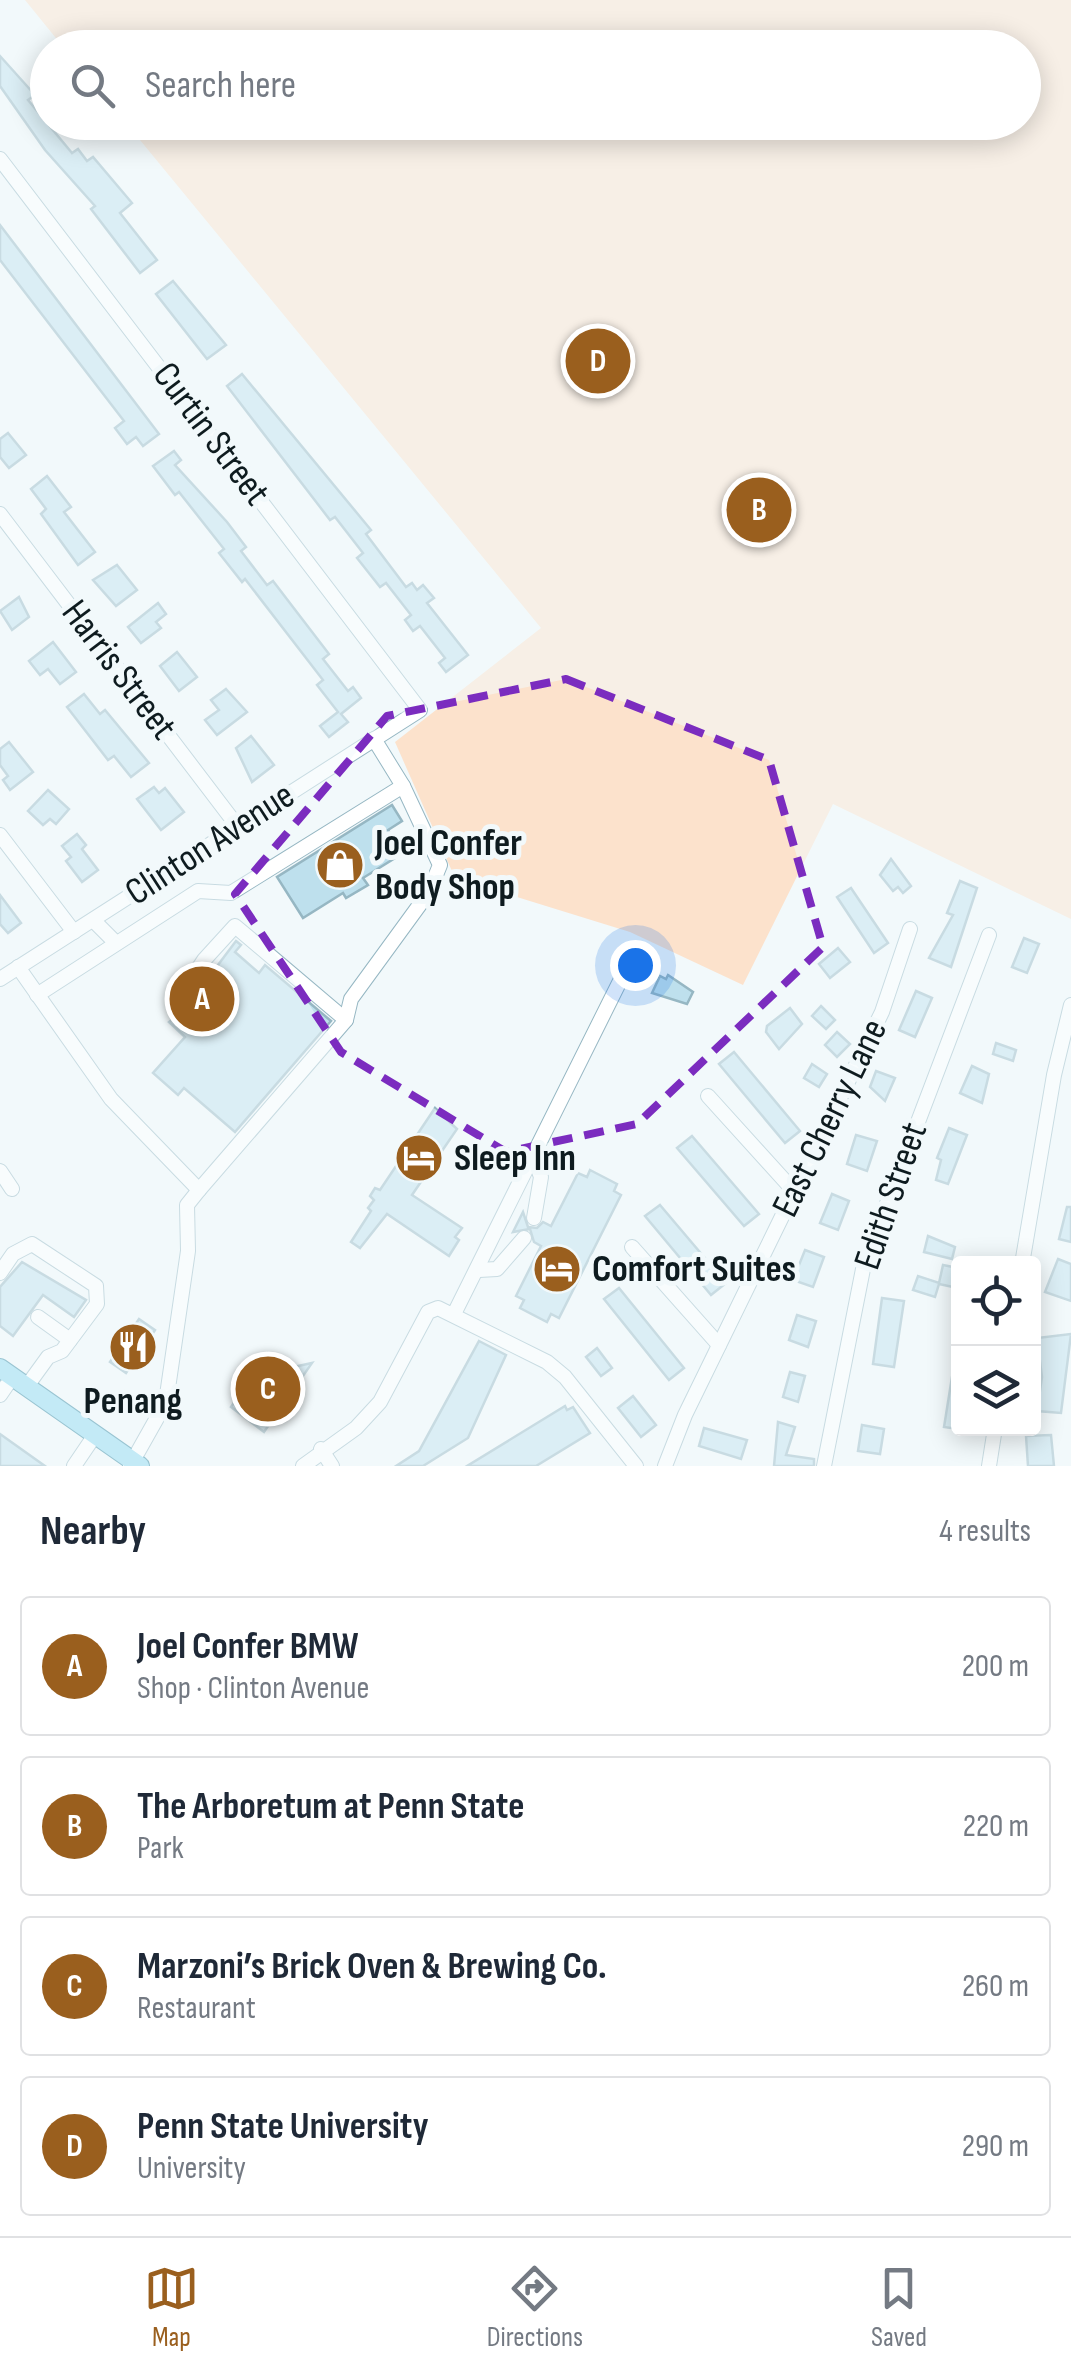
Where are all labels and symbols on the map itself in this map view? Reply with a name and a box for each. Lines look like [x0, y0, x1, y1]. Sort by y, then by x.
pin: D [566, 324, 630, 398]
street label: Curtin Street [143, 354, 279, 514]
pin: B [726, 472, 792, 548]
street label: Harris Street [52, 591, 186, 749]
street label: Clinton Avenue [117, 773, 303, 915]
place label: Joel Confer Body Shop [374, 821, 522, 910]
shop icon: Joel Confer Body Shop [314, 839, 366, 891]
your location [610, 940, 661, 991]
pin: A [170, 962, 234, 1036]
street label: East Cherry Lane [763, 1012, 897, 1224]
street label: Edith Street [845, 1117, 937, 1275]
hotel icon: Sleep Inn [393, 1132, 445, 1184]
place label: Sleep Inn [454, 1136, 576, 1181]
hotel icon: Comfort Suites [531, 1243, 583, 1295]
place label: Comfort Suites [592, 1247, 796, 1292]
restaurant icon: Penang [107, 1321, 159, 1373]
pin: C [236, 1352, 300, 1426]
place label: Penang [84, 1379, 182, 1424]

